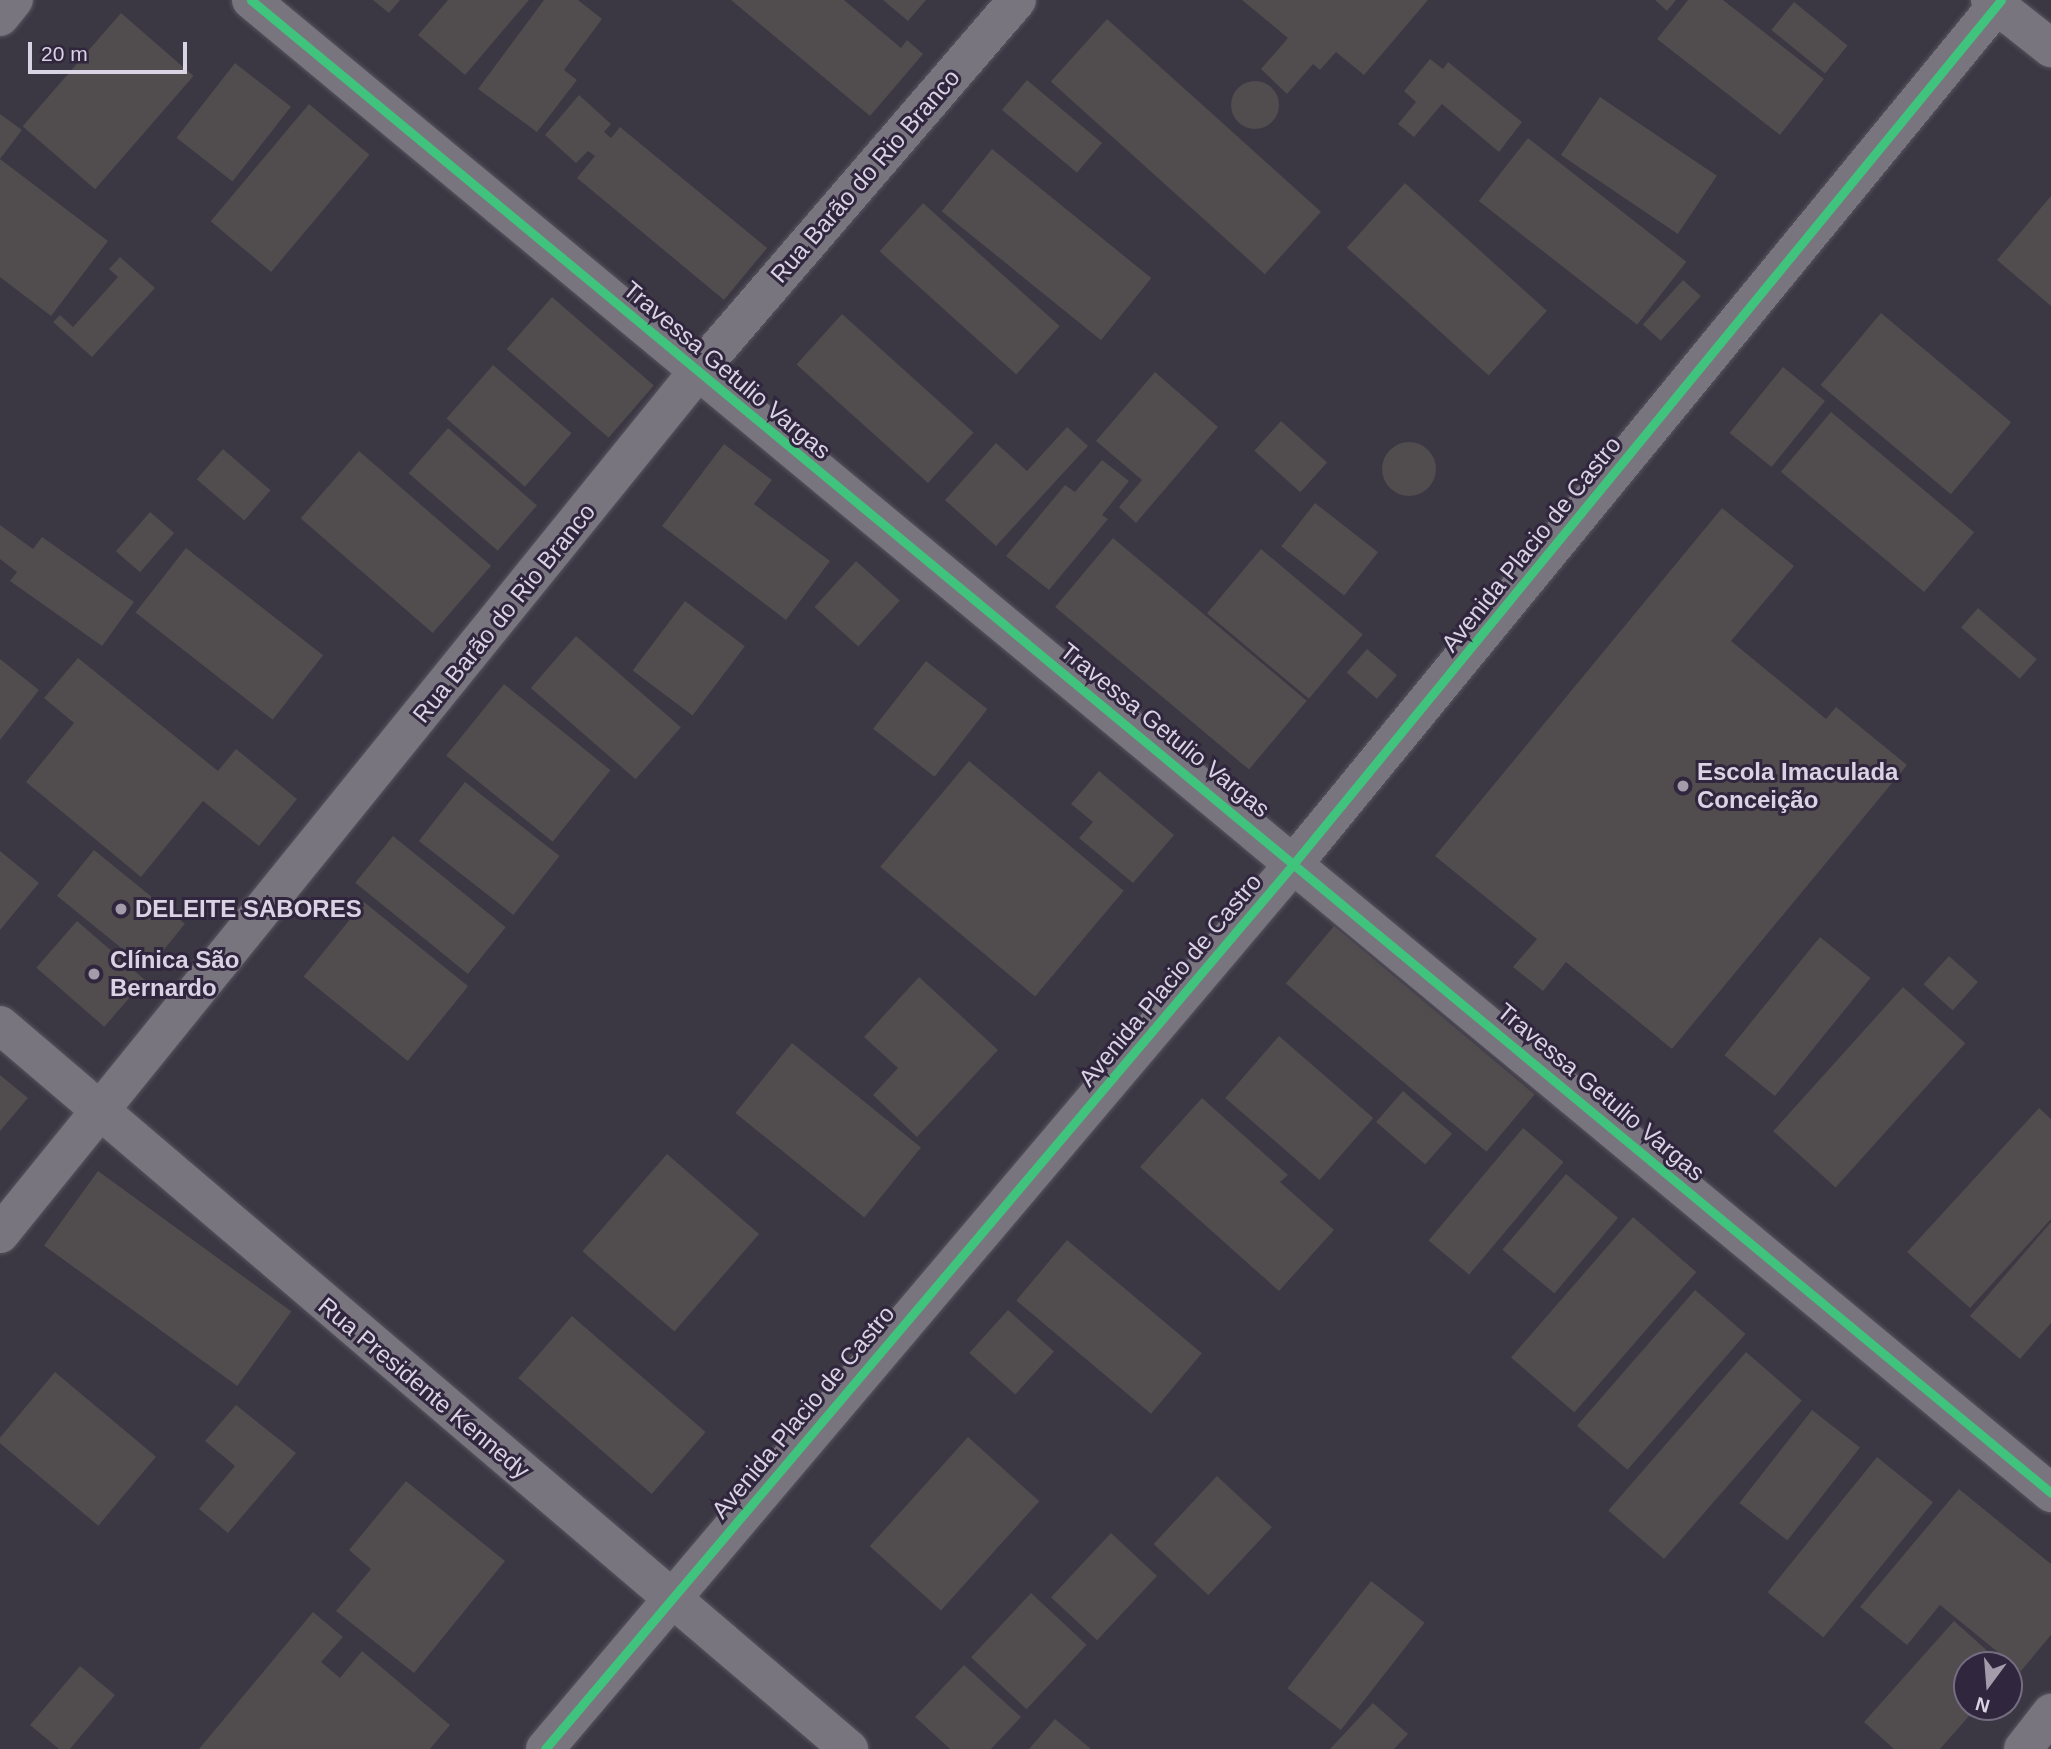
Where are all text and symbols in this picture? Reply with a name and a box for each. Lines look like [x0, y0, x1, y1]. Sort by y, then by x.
scale bar [32, 28, 191, 72]
text: 20 m [41, 42, 88, 65]
street label: Rua Barão do Rio Branco [764, 63, 966, 289]
street label: Travessa Getulio Vargas [618, 275, 836, 465]
street label: Avenida Placio de Castro [1435, 430, 1627, 658]
street label: Rua Barão do Rio Branco [407, 498, 601, 728]
street label: Travessa Getulio Vargas [1054, 637, 1276, 823]
place label: Escola Imaculada Conceição [1697, 758, 1898, 814]
marker: Escola Imaculada Conceição [1675, 778, 1691, 794]
street label: Avenida Placio de Castro [1072, 868, 1268, 1092]
place label: DELEITE SABORES [135, 895, 362, 923]
marker: DELEITE SABORES [113, 901, 129, 917]
place label: Clínica São Bernardo [110, 946, 239, 1002]
marker: Clínica São Bernardo [84, 964, 104, 984]
street label: Travessa Getulio Vargas [1492, 997, 1710, 1187]
street label: Rua Presidente Kennedy [313, 1291, 535, 1485]
street label: Avenida Placio de Castro [705, 1300, 901, 1524]
north arrow [1953, 1651, 2023, 1721]
text: N [1973, 1693, 1992, 1717]

